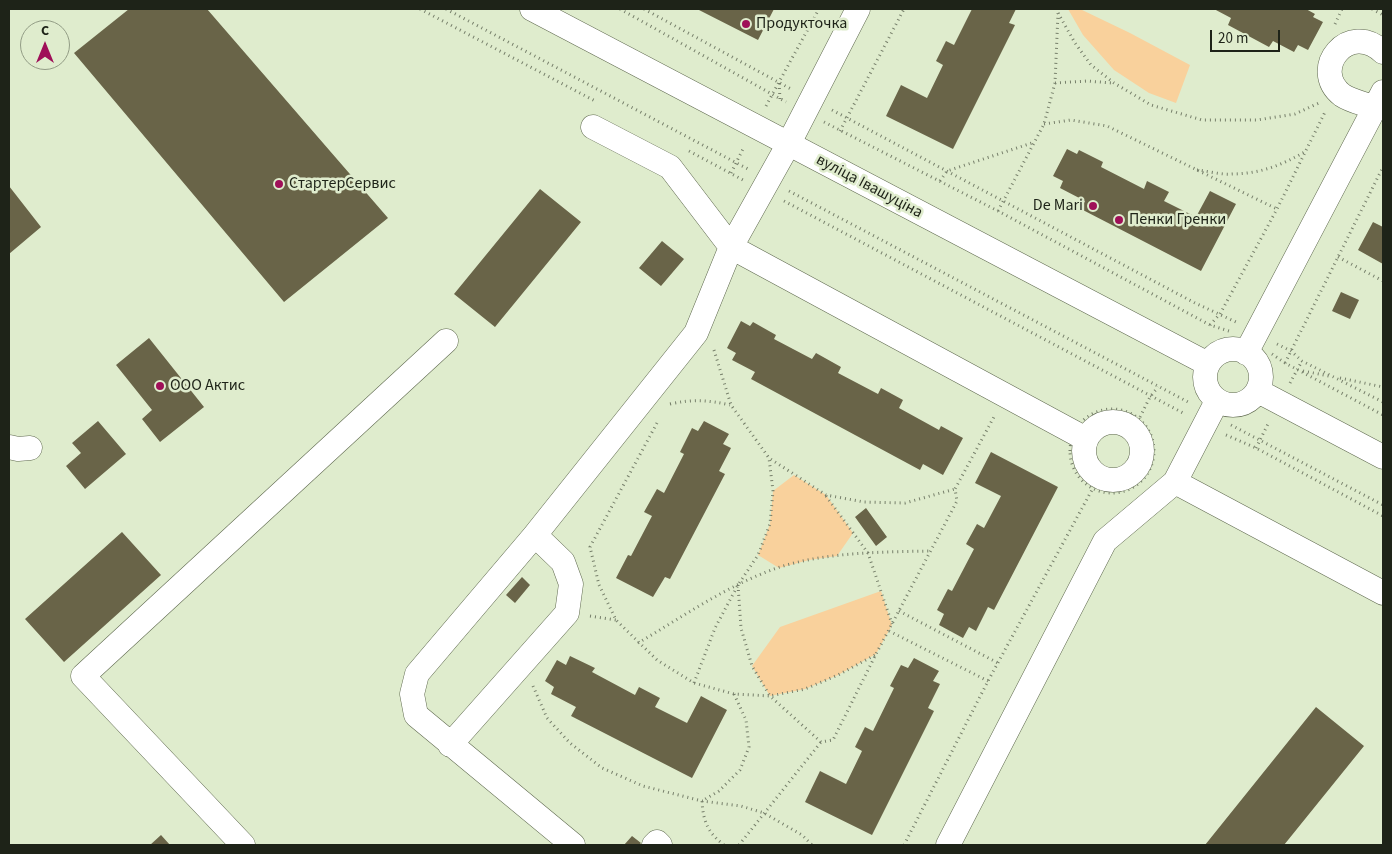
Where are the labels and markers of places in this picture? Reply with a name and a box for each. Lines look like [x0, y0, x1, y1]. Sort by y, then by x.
place label: Продукточка [756, 14, 847, 34]
marker: Продукточка [740, 18, 752, 30]
place label: СтартерСервис [289, 174, 396, 194]
marker: СтартерСервис [273, 178, 285, 190]
place label: De Mari [1033, 196, 1083, 216]
marker: De Mari [1087, 200, 1099, 212]
place label: Пенки Гренки [1129, 210, 1226, 230]
marker: Пенки Гренки [1113, 214, 1125, 226]
place label: ООО Актис [170, 376, 245, 396]
marker: ООО Актис [154, 380, 166, 392]

